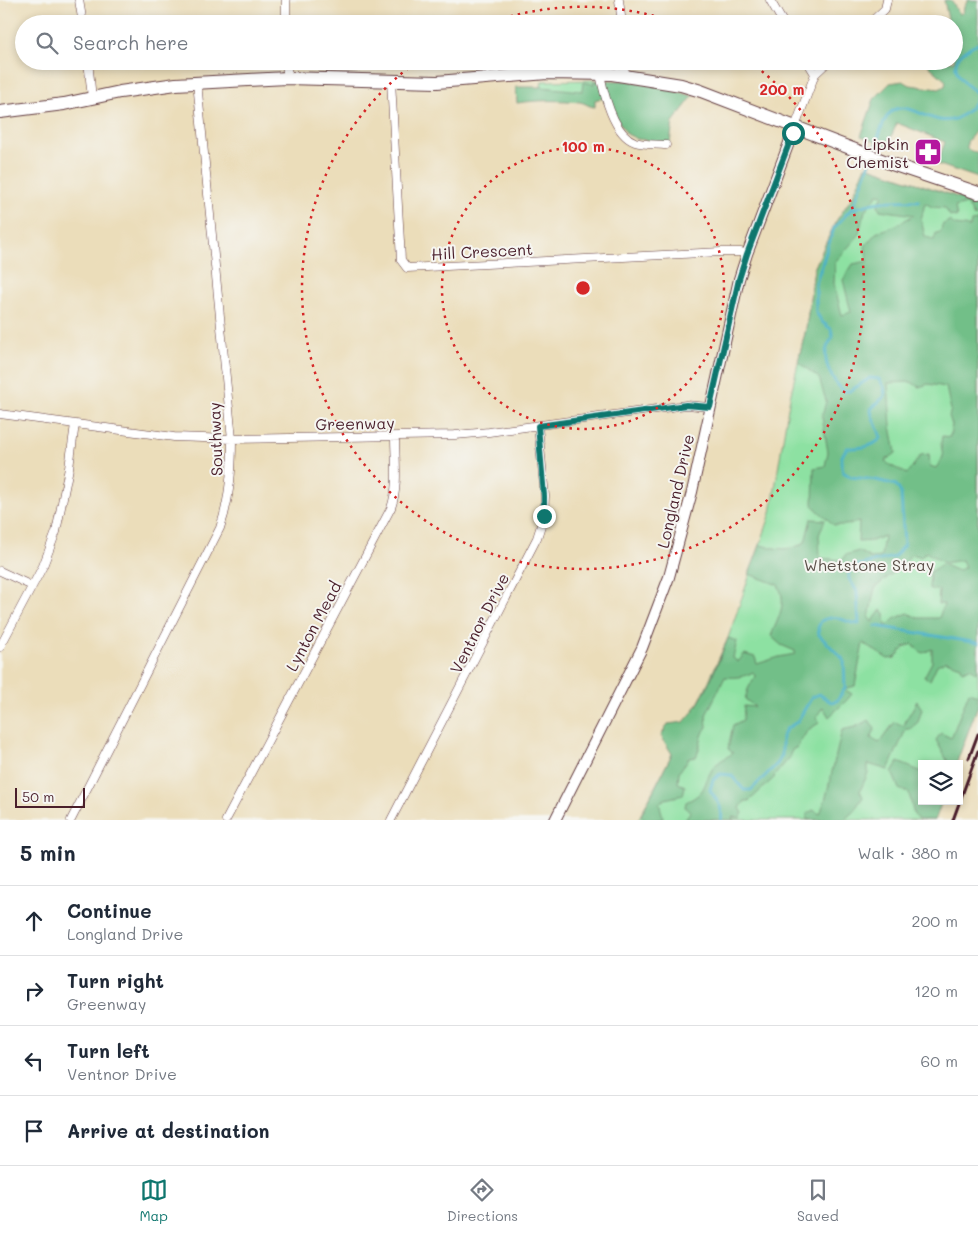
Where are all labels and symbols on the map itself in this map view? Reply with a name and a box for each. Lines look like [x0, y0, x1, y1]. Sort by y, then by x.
text: 200 m [760, 79, 805, 99]
route start [782, 122, 805, 145]
place label: Lipkin Chemist [846, 133, 909, 172]
text: 100 m [561, 136, 605, 156]
pharmacy icon: Lipkin Chemist [913, 137, 943, 167]
street label: Hill Crescent [431, 238, 533, 264]
centre of rings [574, 279, 592, 297]
street label: Southway [203, 402, 227, 476]
street label: Greenway [315, 412, 395, 434]
street label: Longland Drive [652, 432, 698, 550]
route end [533, 505, 556, 528]
park label: Whetstone Stray [804, 554, 934, 575]
street label: Ventnor Drive [445, 569, 513, 677]
street label: Lynton Mead [281, 577, 345, 675]
scale bar [15, 785, 85, 808]

